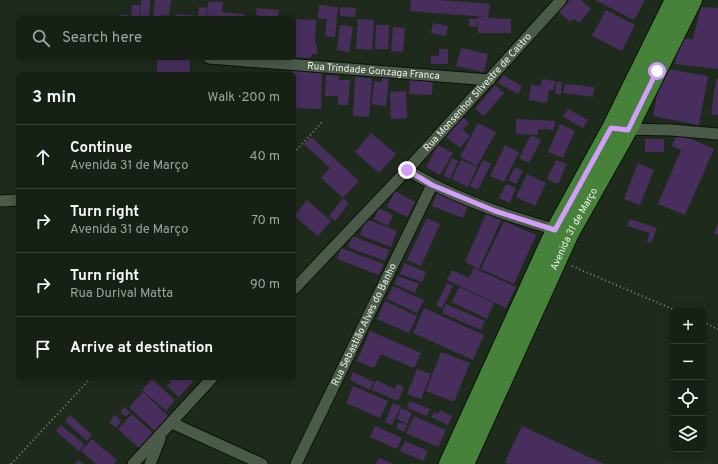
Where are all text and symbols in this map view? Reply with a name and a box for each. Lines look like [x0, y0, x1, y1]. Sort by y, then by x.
search box [16, 16, 296, 60]
icon: search [30, 27, 52, 49]
text: Search here [62, 29, 142, 48]
street label: Rua Monsenhor Silvestre de Castro [420, 30, 535, 154]
street label: Rua Trindade Gonzaga Franca [307, 59, 440, 83]
route start [648, 62, 666, 80]
text: 3 min [32, 87, 76, 109]
text: Walk · 200 m [208, 90, 280, 106]
text: Continue [70, 139, 132, 158]
icon: ahead [32, 146, 54, 168]
text: 40 m [250, 149, 280, 165]
text: Avenida 31 de Março [70, 158, 188, 174]
route end [398, 161, 416, 179]
street label: Avenida 31 de Março [547, 185, 601, 272]
text: Turn right [70, 203, 139, 222]
icon: right [32, 210, 54, 232]
text: 70 m [251, 213, 280, 229]
text: Avenida 31 de Março [70, 222, 188, 238]
street label: Rua Sebastião Alves do Banho [328, 261, 400, 388]
text: Turn right [70, 267, 139, 286]
icon: right [32, 274, 54, 296]
text: 90 m [250, 277, 280, 293]
text: Rua Durival Matta [70, 286, 173, 302]
map controls [670, 308, 706, 452]
button: + [670, 308, 706, 344]
icon: arrive [32, 338, 54, 360]
text: Arrive at destination [70, 339, 213, 358]
button: − [670, 344, 706, 380]
button: locate [670, 380, 706, 416]
button: layers [670, 416, 706, 452]

